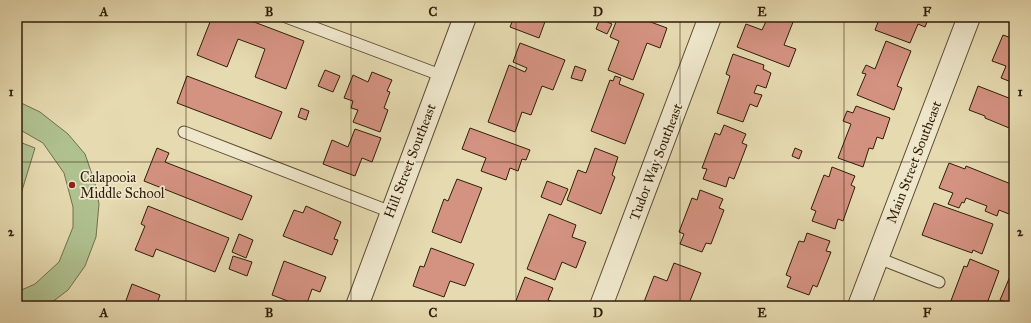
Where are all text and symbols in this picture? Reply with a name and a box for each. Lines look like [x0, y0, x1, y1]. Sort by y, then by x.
text: A [99, 4, 109, 20]
text: B [265, 4, 274, 20]
text: C [429, 4, 438, 20]
text: D [593, 4, 603, 20]
text: E [757, 4, 767, 20]
text: F [923, 4, 932, 20]
text: 1 [8, 84, 14, 100]
text: 1 [1017, 84, 1023, 100]
street label: Main Street Southeast [883, 98, 945, 226]
street label: Hill Street Southeast [380, 101, 440, 221]
street label: Tudor Way Southeast [626, 101, 686, 223]
place label: Calapooia Middle School [80, 169, 165, 202]
marker: Calapooia Middle School [67, 180, 77, 190]
text: 2 [8, 224, 15, 240]
text: 2 [1017, 224, 1024, 240]
text: A [99, 305, 109, 321]
text: B [265, 305, 274, 321]
text: C [429, 305, 438, 321]
text: D [593, 305, 603, 321]
text: E [757, 305, 767, 321]
text: F [923, 305, 932, 321]

